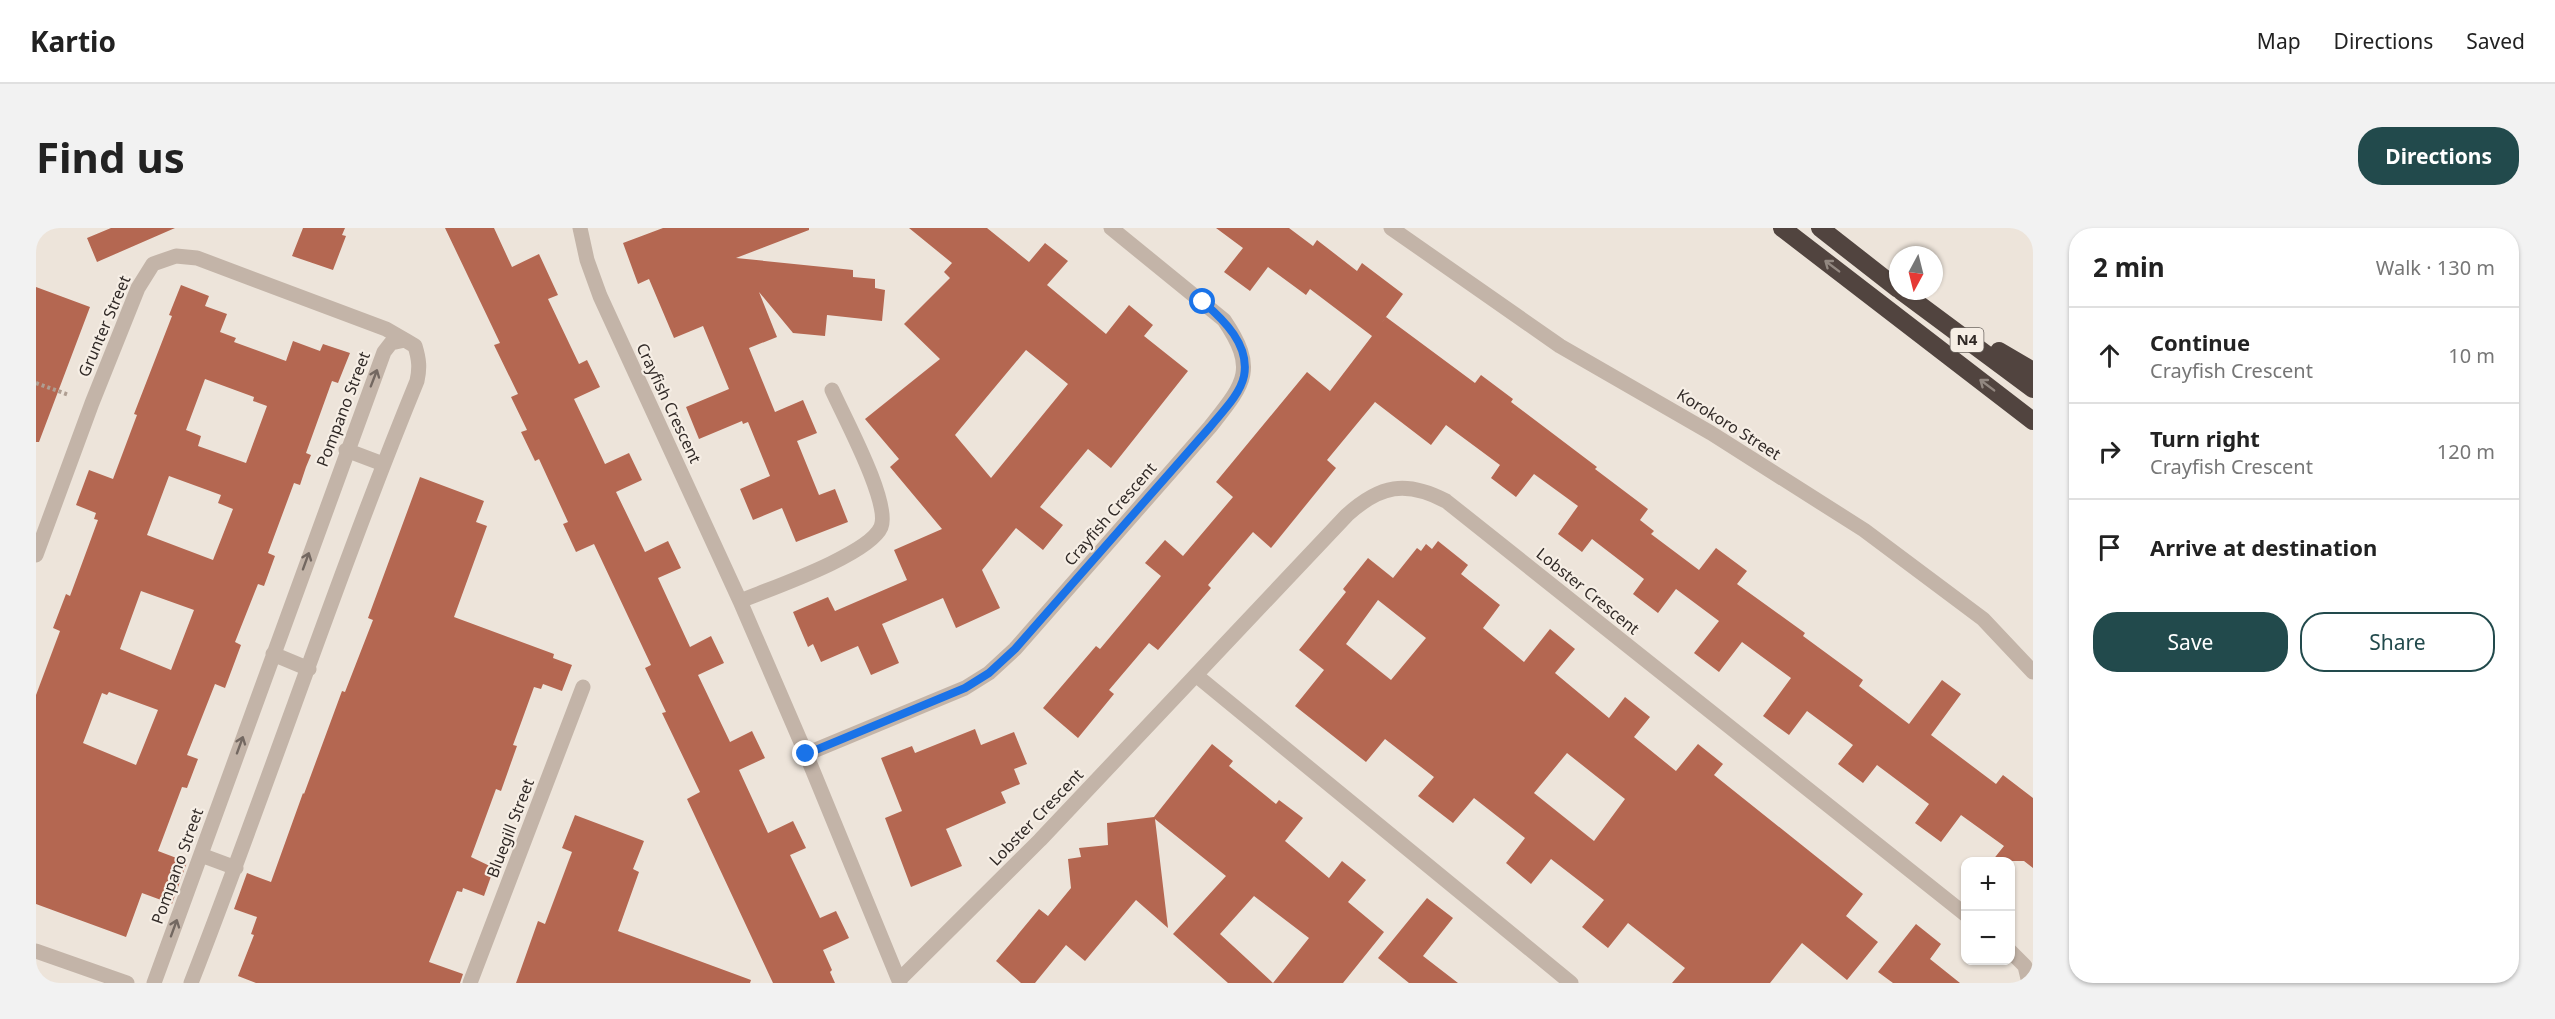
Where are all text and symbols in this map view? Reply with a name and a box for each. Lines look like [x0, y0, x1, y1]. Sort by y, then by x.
text: Kartio [30, 22, 116, 60]
text: Map [2257, 27, 2301, 55]
text: Directions [2334, 27, 2433, 55]
text: Saved [2466, 27, 2525, 55]
button: Directions [2358, 127, 2519, 185]
text: Find us [36, 128, 185, 185]
north arrow [1889, 246, 1943, 300]
text: 2 min [2093, 249, 2165, 285]
text: Walk · 130 m [2376, 254, 2495, 281]
one-way arrow [1824, 260, 1840, 273]
street label: Grunter Street [73, 272, 135, 380]
route start [1189, 288, 1215, 314]
text: Continue [2150, 327, 2250, 357]
road number: N4 [1950, 328, 1984, 352]
street label: Crayfish Crescent [631, 339, 707, 467]
icon: ahead [2093, 339, 2126, 372]
text: 10 m [2448, 342, 2495, 369]
street label: Pompano Street [311, 348, 375, 470]
text: Crayfish Crescent [2150, 357, 2313, 384]
one-way arrow [369, 370, 380, 388]
one-way arrow [1979, 379, 1995, 391]
street label: Korokoro Street [1673, 383, 1785, 465]
text: Turn right [2150, 423, 2260, 453]
icon: right [2093, 435, 2126, 468]
text: 120 m [2437, 438, 2495, 465]
text: Crayfish Crescent [2150, 453, 2313, 480]
street label: Crayfish Crescent [1059, 457, 1161, 570]
icon: arrive [2093, 531, 2126, 564]
text: Arrive at destination [2150, 532, 2377, 562]
street label: Lobster Crescent [1532, 543, 1644, 640]
one-way arrow [302, 552, 313, 571]
button: Save [2093, 612, 2288, 672]
button: Share [2300, 612, 2495, 672]
one-way arrow [236, 736, 247, 755]
route end [792, 740, 818, 766]
street label: Lobster Crescent [984, 764, 1088, 870]
street label: Bluegill Street [481, 775, 539, 881]
street label: Pompano Street [146, 805, 208, 927]
map controls [1961, 857, 2015, 965]
button: + [1961, 857, 2015, 911]
button: − [1961, 911, 2015, 965]
one-way arrow [169, 919, 180, 938]

